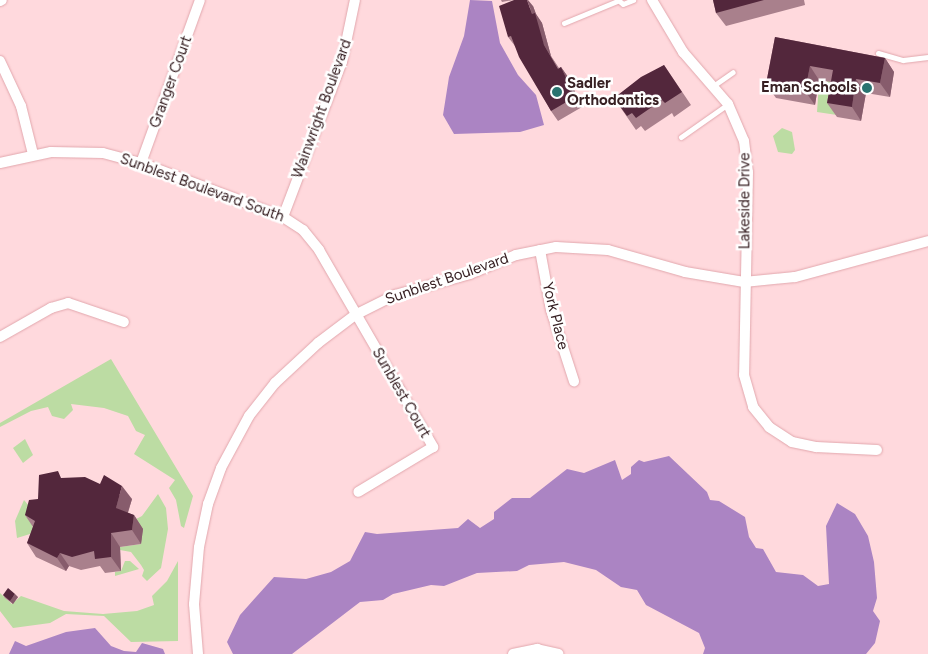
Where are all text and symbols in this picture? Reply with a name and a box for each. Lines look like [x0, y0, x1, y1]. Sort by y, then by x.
street label: Granger Court [146, 33, 196, 131]
street label: Wainwright Boulevard [288, 37, 356, 181]
place label: Sadler Orthodontics [567, 74, 659, 109]
place label: Eman Schools [761, 79, 857, 97]
marker: Eman Schools [861, 82, 873, 94]
marker: Sadler Orthodontics [551, 86, 563, 98]
street label: Sunblest Boulevard South [118, 150, 286, 226]
street label: Lakeside Drive [736, 153, 754, 249]
street label: Sunblest Boulevard [383, 249, 511, 309]
street label: York Place [538, 280, 572, 352]
street label: Sunblest Court [368, 345, 434, 441]

